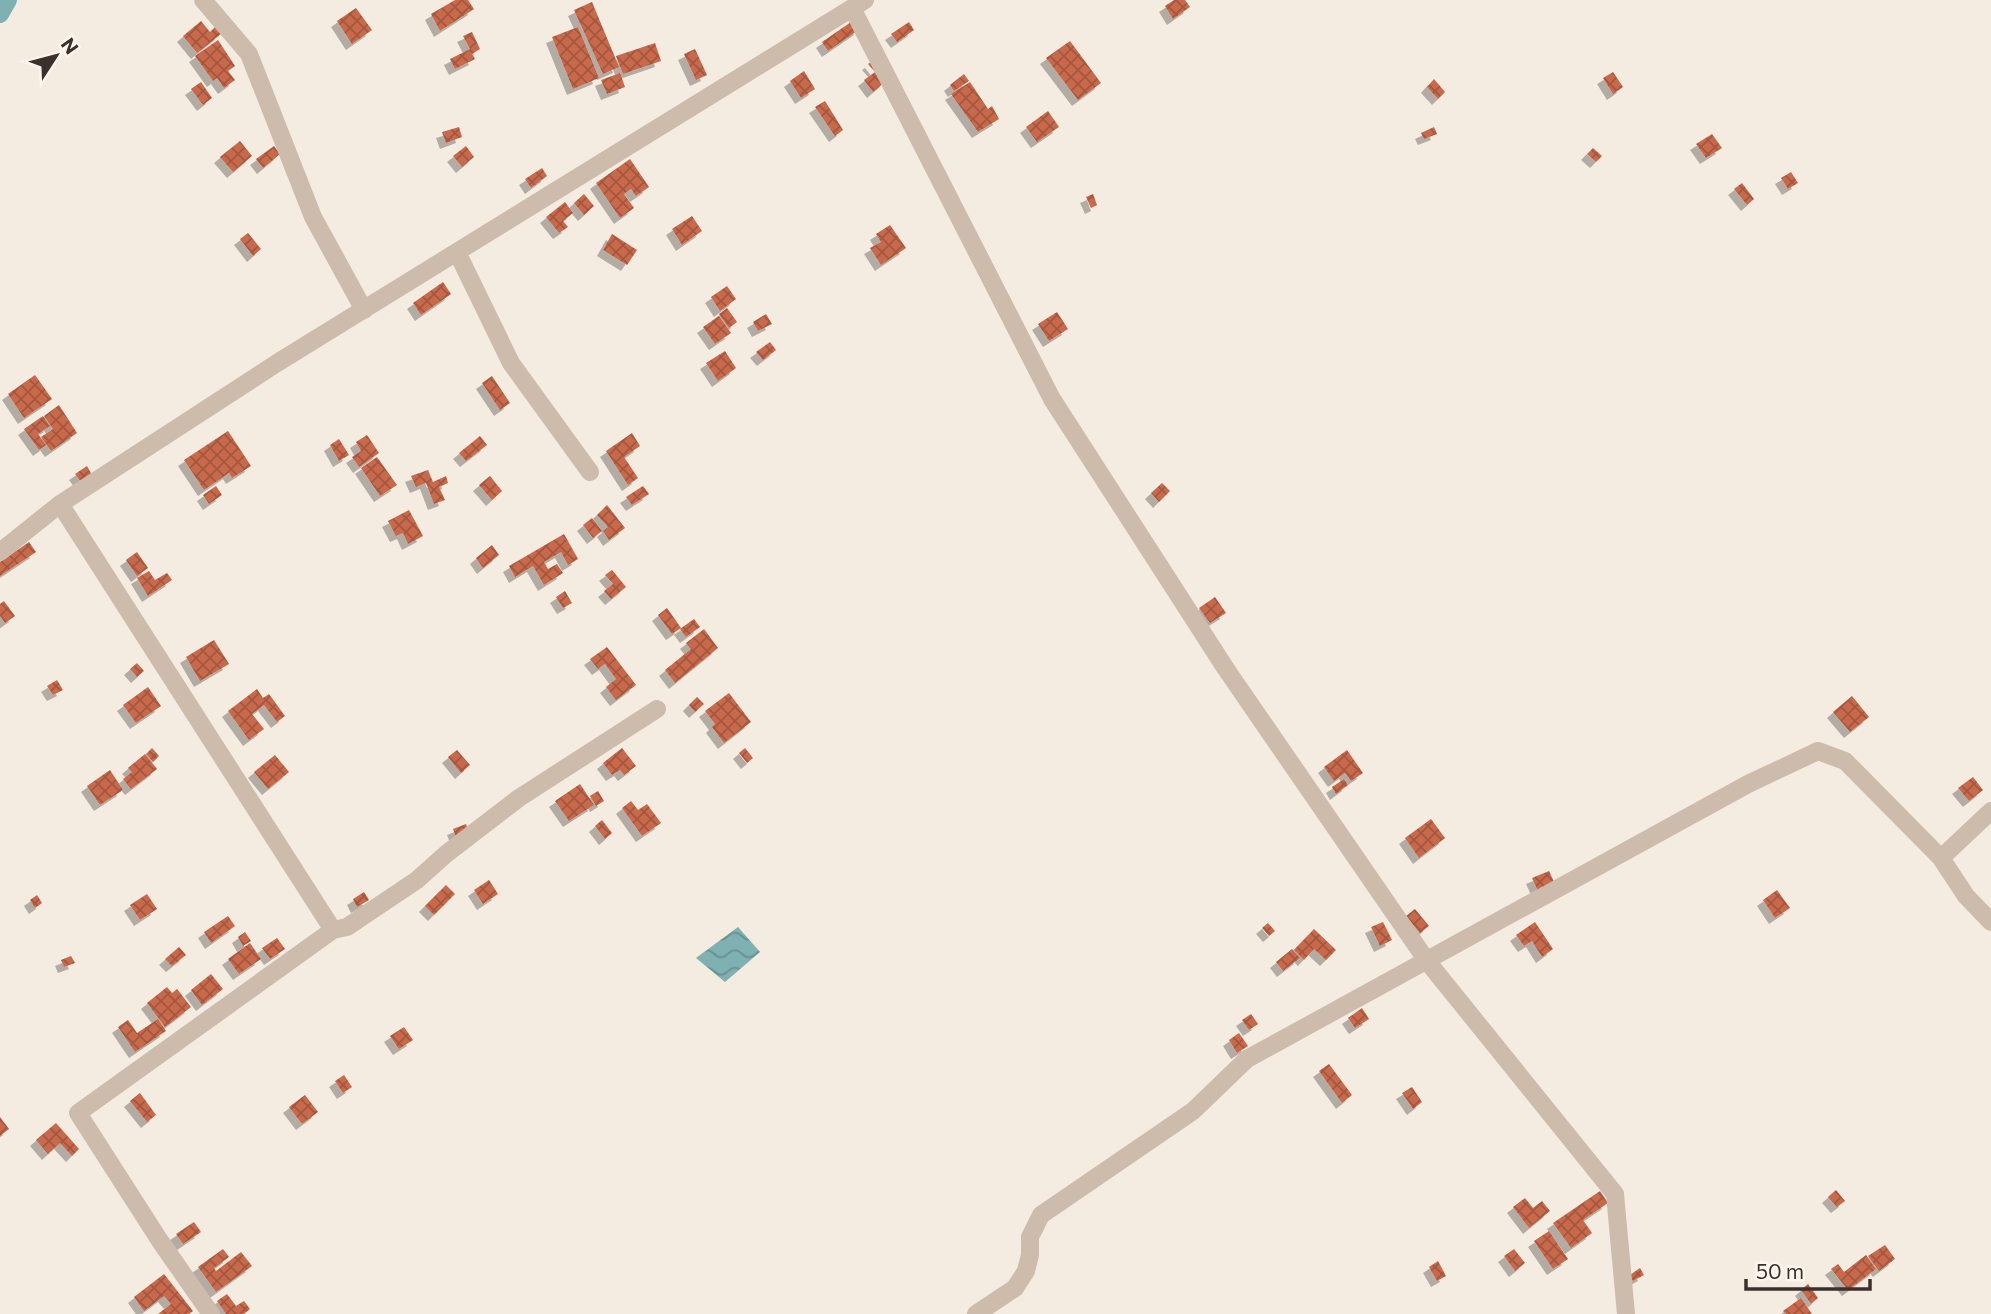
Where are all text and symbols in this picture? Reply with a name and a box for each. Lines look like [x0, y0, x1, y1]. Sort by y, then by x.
north arrow [21, 21, 91, 91]
text: N [57, 33, 84, 58]
scale bar [1746, 1248, 1870, 1292]
text: 50 m [1756, 1258, 1804, 1283]

